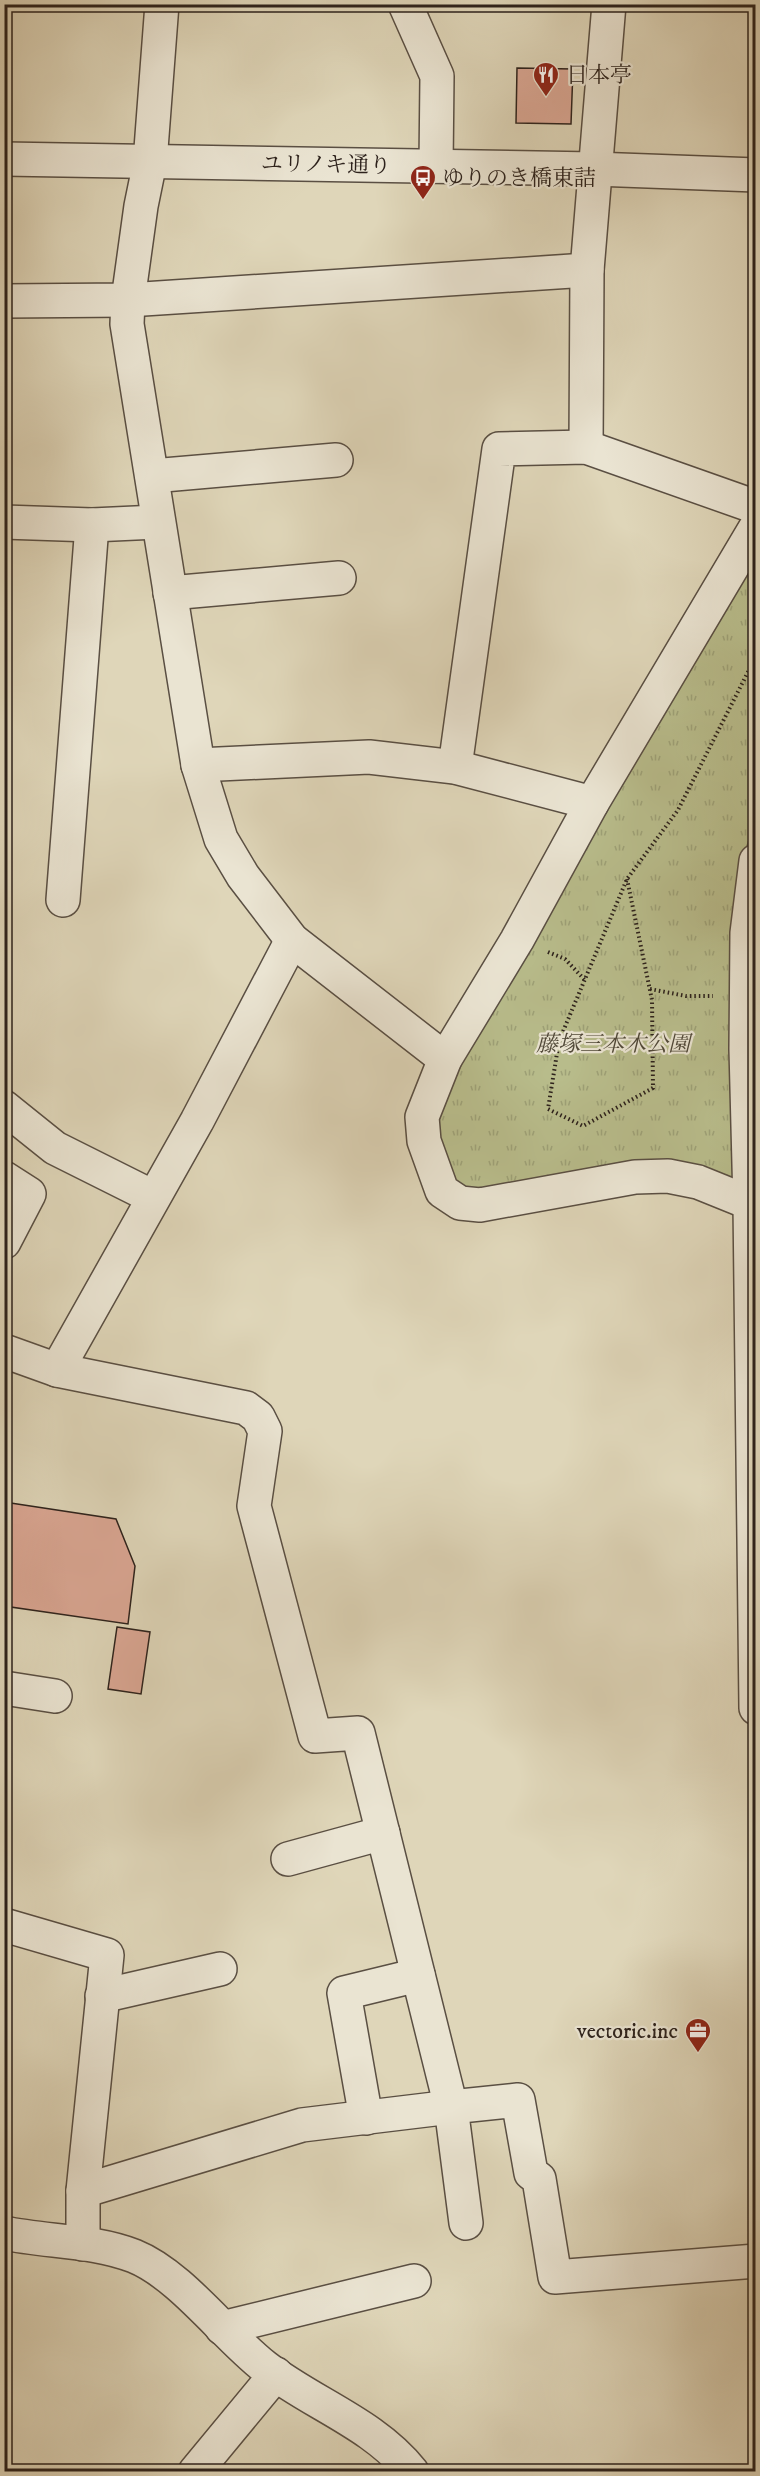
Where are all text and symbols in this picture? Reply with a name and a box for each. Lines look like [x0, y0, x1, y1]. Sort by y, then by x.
restaurant icon: 日本亭 [531, 60, 561, 98]
place label: 日本亭 [566, 62, 632, 89]
street label: ユリノキ通り [261, 150, 391, 180]
bus stop icon: ゆりのき橋東詰 [408, 163, 438, 201]
place label: ゆりのき橋東詰 [442, 165, 596, 192]
park label: 藤塚三本木公園 [536, 1031, 693, 1058]
office icon: vectoric.inc [683, 2016, 713, 2054]
place label: vectoric.inc [576, 2018, 678, 2045]

